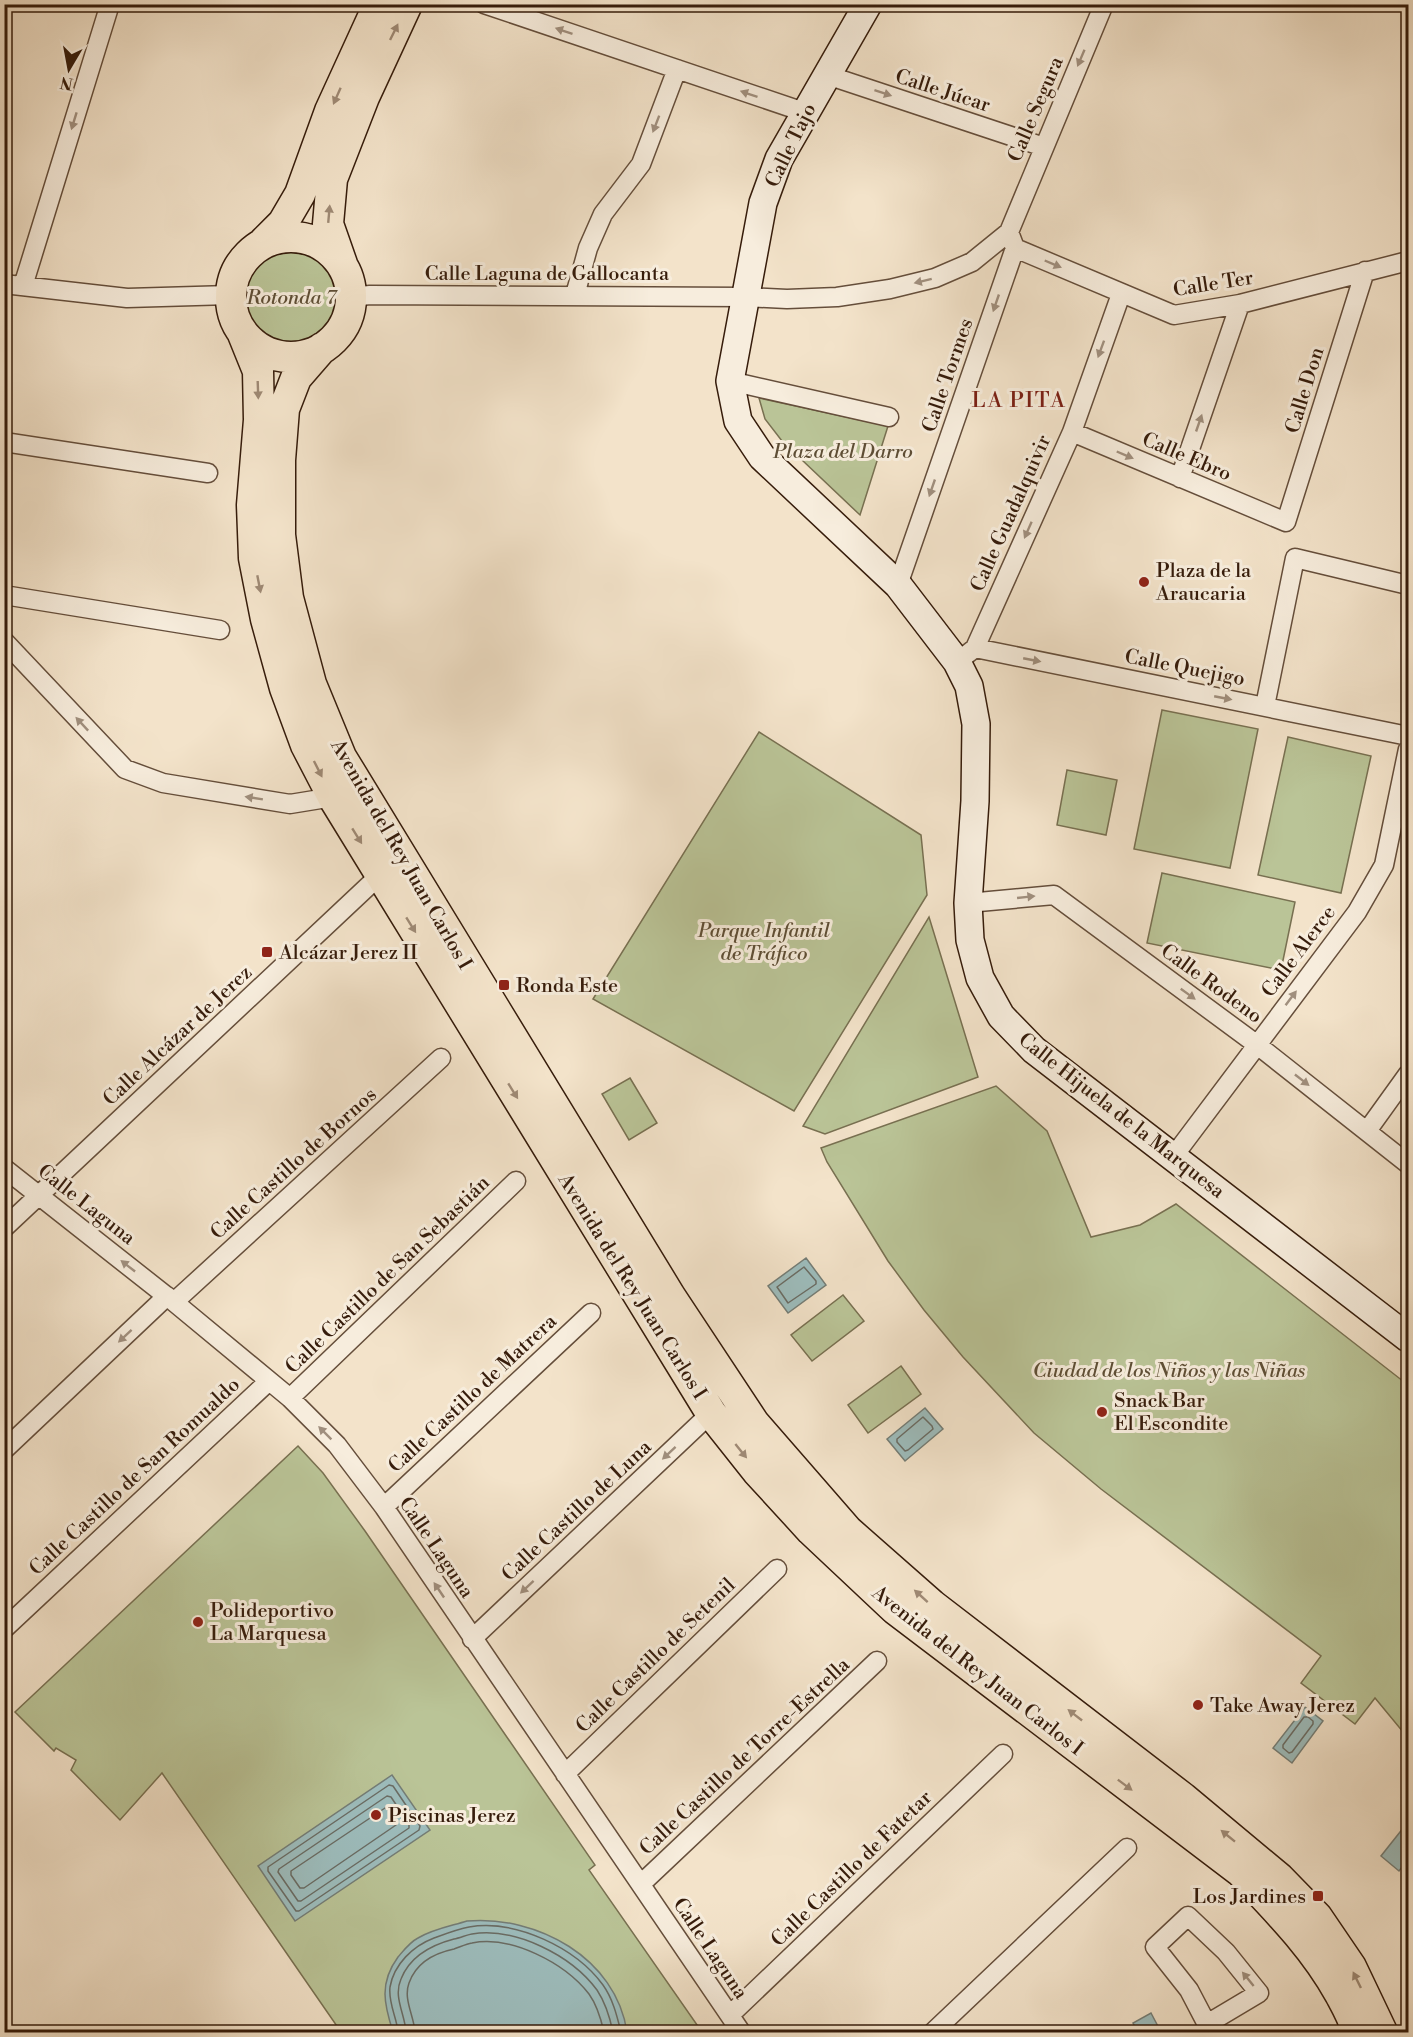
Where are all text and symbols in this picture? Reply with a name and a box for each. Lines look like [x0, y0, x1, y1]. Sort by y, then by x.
one-way arrow [390, 23, 399, 40]
one-way arrow [555, 26, 573, 36]
north arrow [39, 39, 99, 99]
one-way arrow [1076, 50, 1086, 68]
street label: Calle Segura [1003, 52, 1070, 166]
street label: Calle Júcar [892, 64, 994, 119]
text: N [58, 72, 75, 94]
one-way arrow [332, 87, 341, 104]
one-way arrow [740, 88, 758, 98]
one-way arrow [874, 89, 892, 99]
street label: Calle Tajo [760, 99, 822, 192]
one-way arrow [69, 112, 78, 130]
one-way arrow [651, 115, 660, 133]
one-way arrow [324, 204, 334, 223]
one-way arrow [1044, 260, 1061, 269]
street label: Calle Laguna de Gallocanta [425, 262, 670, 287]
street label: Calle Ter [1171, 266, 1256, 303]
one-way arrow [913, 277, 932, 287]
park label: Rotonda 7 [245, 286, 338, 311]
one-way arrow [990, 295, 1000, 313]
street label: Calle Tormes [917, 315, 980, 436]
one-way arrow [1096, 340, 1106, 358]
street label: Calle Don [1281, 344, 1330, 436]
one-way arrow [254, 380, 263, 399]
district label: LA PITA [972, 388, 1066, 414]
one-way arrow [1195, 414, 1205, 432]
street label: Calle Ebro [1138, 427, 1235, 487]
street label: Calle Guadalquivir [966, 431, 1057, 596]
park label: Plaza del Darro [772, 440, 913, 465]
one-way arrow [1117, 450, 1135, 460]
one-way arrow [927, 479, 936, 497]
one-way arrow [1023, 521, 1032, 538]
place label: Plaza de la Araucaria [1155, 559, 1252, 607]
one-way arrow [255, 574, 264, 593]
marker: Plaza de la Araucaria [1137, 575, 1151, 589]
street label: Calle Quejigo [1123, 645, 1247, 692]
one-way arrow [1023, 656, 1042, 665]
one-way arrow [1214, 694, 1233, 703]
one-way arrow [76, 717, 89, 732]
street label: Avenida del Rey Juan Carlos I [324, 734, 477, 975]
one-way arrow [314, 760, 323, 777]
one-way arrow [244, 793, 263, 802]
one-way arrow [351, 828, 362, 845]
one-way arrow [1017, 893, 1036, 902]
street label: Calle Alerce [1257, 901, 1342, 1003]
one-way arrow [406, 917, 417, 933]
park label: Parque Infantil de Tráfico [697, 919, 830, 967]
street label: Calle Rodeno [1155, 939, 1267, 1029]
place label: Alcázar Jerez II [278, 941, 418, 966]
marker: Alcázar Jerez II [260, 945, 274, 959]
street label: Calle Alcázar de Jerez [98, 961, 258, 1112]
place label: Ronda Este [516, 974, 618, 999]
marker: Ronda Este [497, 978, 511, 992]
one-way arrow [1180, 988, 1196, 1000]
one-way arrow [1285, 990, 1297, 1005]
street label: Calle Hijuela de la Marquesa [1013, 1028, 1230, 1205]
one-way arrow [1294, 1074, 1310, 1087]
street label: Calle Castillo de Bornos [206, 1083, 382, 1245]
one-way arrow [508, 1083, 519, 1099]
street label: Calle Laguna [32, 1159, 141, 1252]
street label: Avenida del Rey Juan Carlos I [551, 1168, 712, 1405]
street label: Calle Castillo de San Sebastián [281, 1171, 496, 1379]
one-way arrow [121, 1260, 136, 1272]
street label: Calle Castillo de Matrera [384, 1309, 563, 1479]
one-way arrow [118, 1329, 132, 1343]
park label: Ciudad de los Niños y las Niñas [1033, 1359, 1306, 1384]
street label: Calle Castillo de San Romualdo [24, 1373, 246, 1581]
place label: Snack Bar El Escondite [1114, 1389, 1228, 1437]
marker: Snack Bar El Escondite [1095, 1405, 1109, 1419]
one-way arrow [318, 1427, 332, 1441]
street label: Calle Castillo de Luna [497, 1435, 658, 1587]
one-way arrow [735, 1443, 748, 1459]
one-way arrow [661, 1446, 676, 1460]
street label: Calle Laguna [393, 1492, 479, 1604]
street label: Calle Castillo de Setenil [571, 1573, 741, 1739]
one-way arrow [520, 1580, 535, 1593]
street label: Avenida del Rey Juan Carlos I [866, 1580, 1088, 1762]
one-way arrow [434, 1582, 445, 1599]
one-way arrow [914, 1590, 929, 1603]
place label: Polideportivo La Marquesa [210, 1599, 334, 1647]
marker: Polideportivo La Marquesa [191, 1615, 205, 1629]
street label: Calle Castillo de Torre-Estrella [635, 1652, 856, 1861]
place label: Take Away Jerez [1210, 1694, 1355, 1719]
marker: Take Away Jerez [1191, 1698, 1205, 1712]
one-way arrow [1068, 1709, 1083, 1721]
one-way arrow [1116, 1779, 1132, 1791]
street label: Calle Castillo de Fatetar [766, 1785, 938, 1953]
place label: Piscinas Jerez [388, 1804, 516, 1829]
marker: Piscinas Jerez [369, 1808, 383, 1822]
one-way arrow [1221, 1830, 1236, 1843]
place label: Los Jardines [1193, 1885, 1306, 1910]
marker: Los Jardines [1311, 1889, 1325, 1903]
street label: Calle Laguna [667, 1893, 753, 2005]
one-way arrow [1241, 1971, 1254, 1987]
one-way arrow [1352, 1971, 1361, 1988]

